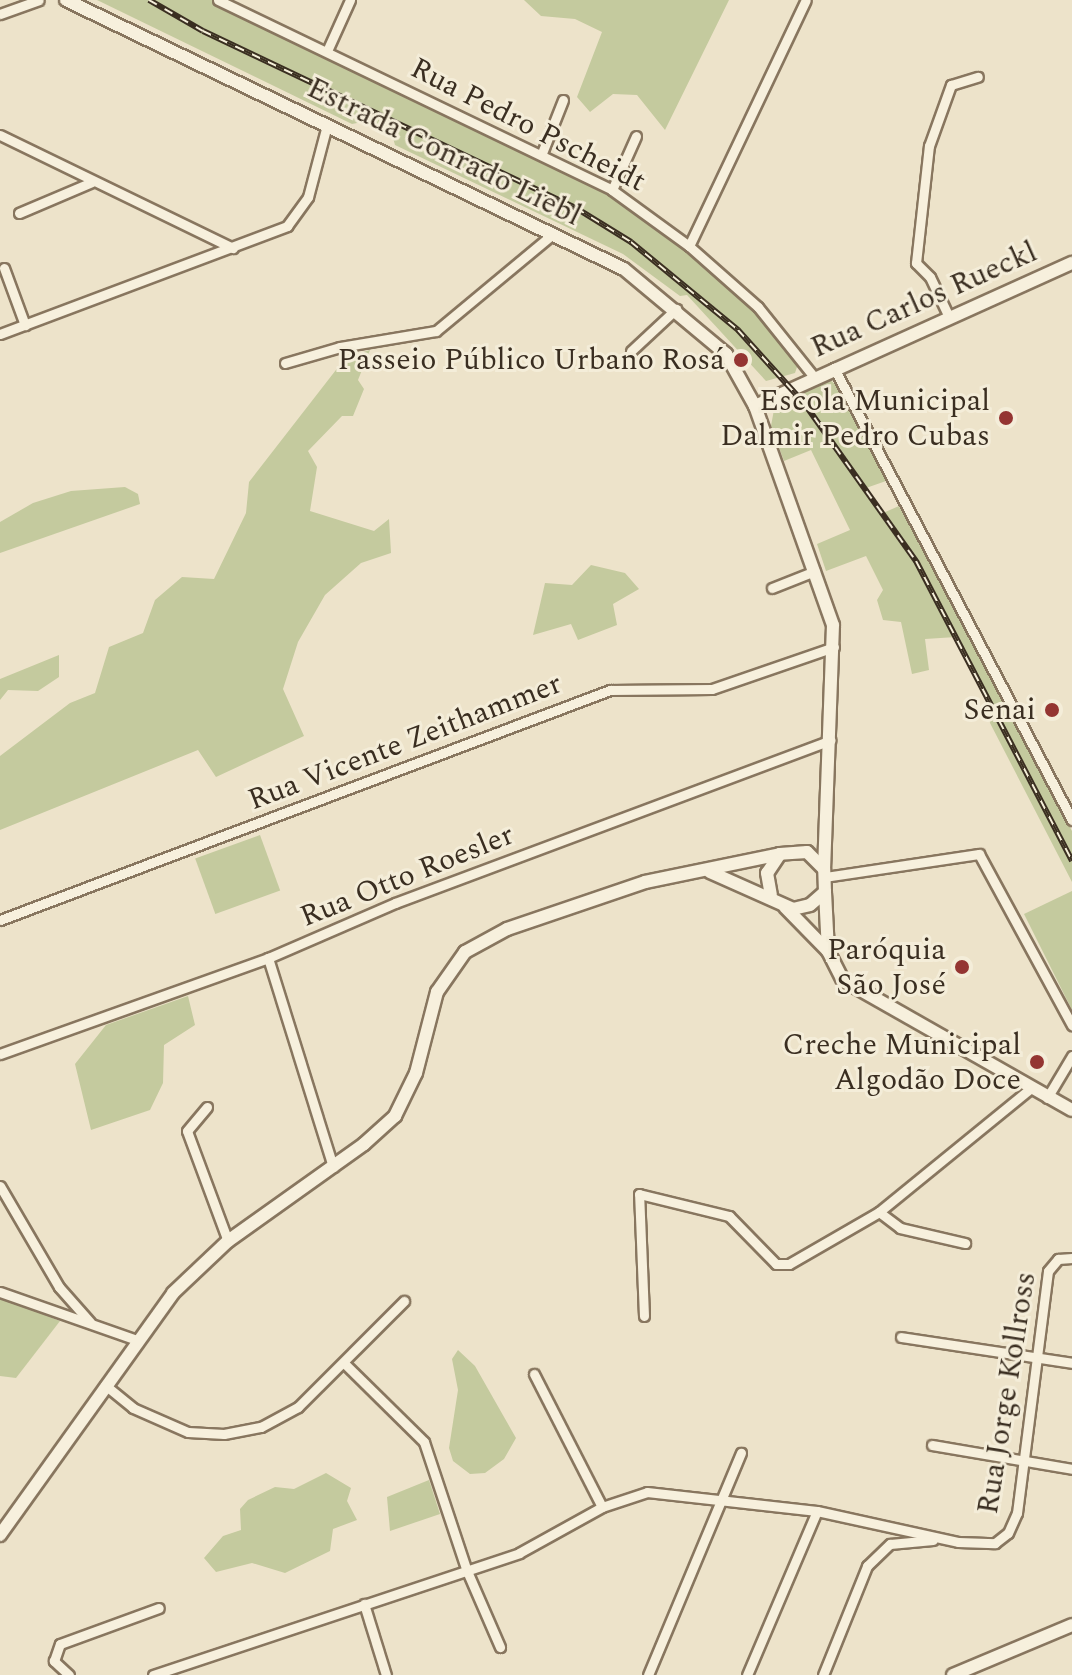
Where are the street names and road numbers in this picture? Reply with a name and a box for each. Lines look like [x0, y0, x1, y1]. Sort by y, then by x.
street label: Rua Pedro Pscheidt [404, 50, 652, 200]
street label: Estrada Conrado Liebl [301, 70, 587, 234]
street label: Rua Carlos Rueckl [805, 234, 1043, 366]
street label: Rua Vicente Zeithammer [243, 666, 567, 818]
street label: Rua Otto Roesler [295, 817, 519, 935]
street label: Rua Jorge Kollross [970, 1269, 1044, 1517]

